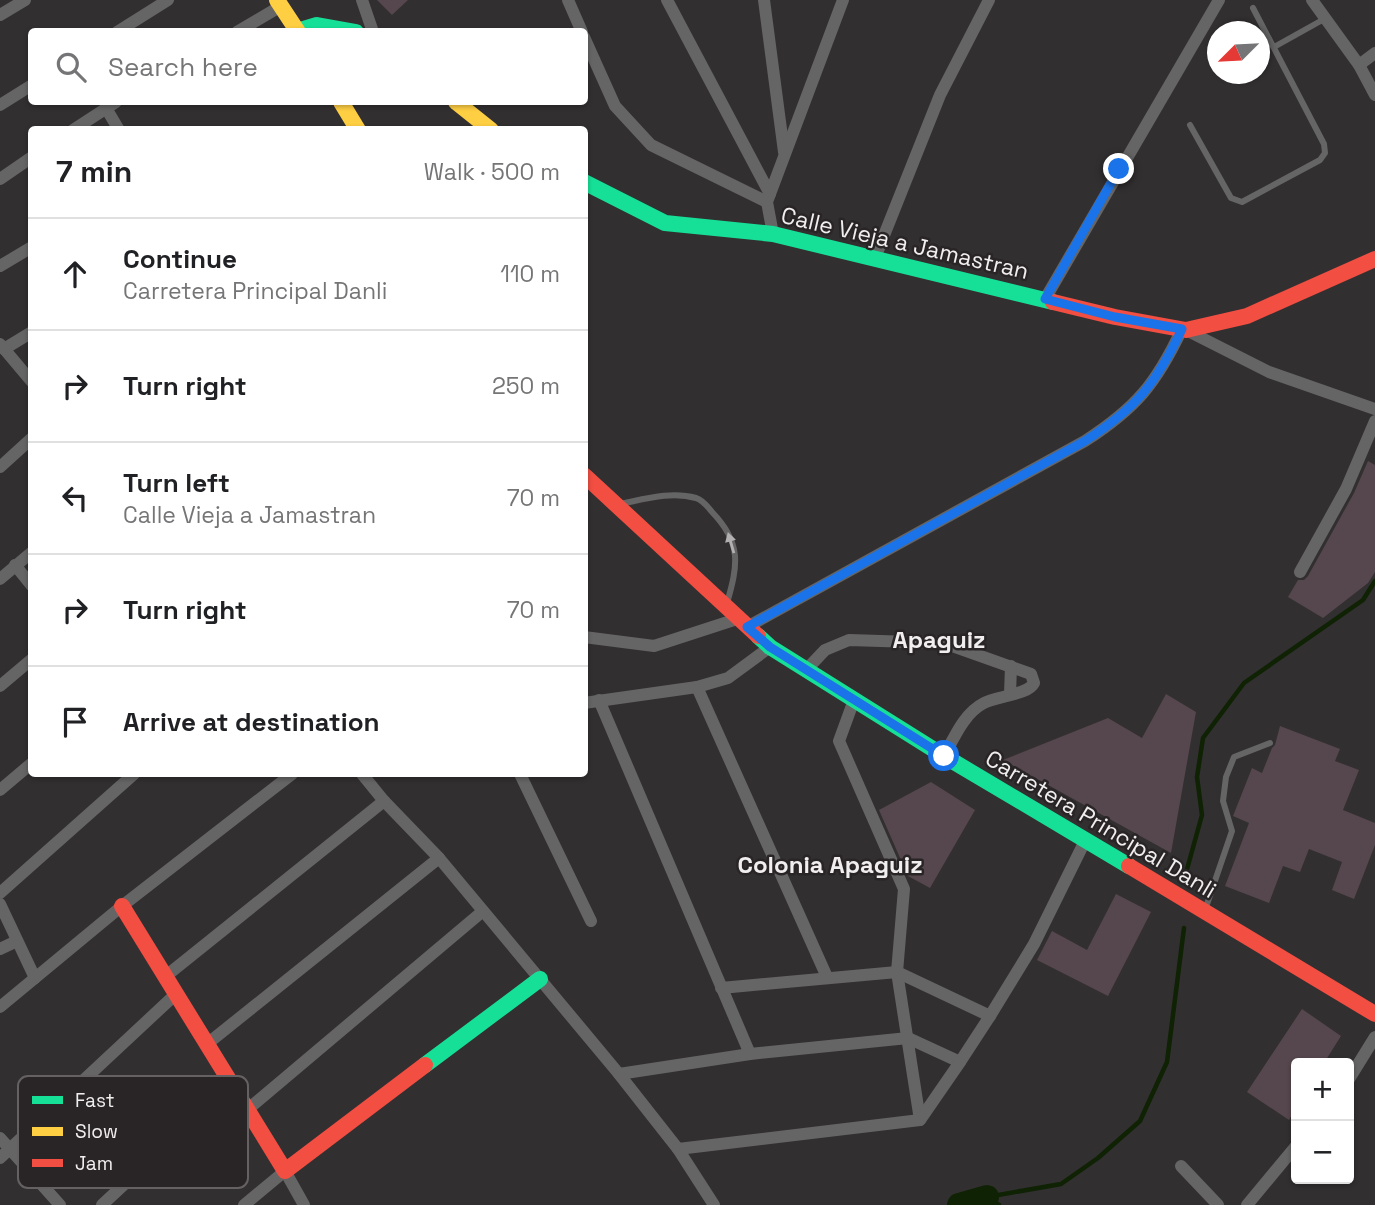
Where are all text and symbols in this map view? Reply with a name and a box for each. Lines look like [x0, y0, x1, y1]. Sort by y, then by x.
north arrow [1207, 21, 1270, 84]
search box [28, 28, 588, 105]
icon: search [52, 48, 90, 86]
text: Search here [108, 50, 258, 84]
text: 7 min [56, 152, 132, 191]
route end [1103, 153, 1134, 184]
text: Walk · 500 m [424, 157, 560, 187]
street label: Calle Vieja a Jamastran [778, 200, 1032, 286]
text: Continue [123, 242, 237, 276]
icon: ahead [56, 255, 94, 293]
text: 110 m [500, 259, 560, 289]
text: Carretera Principal Danli [123, 276, 387, 306]
icon: right [56, 367, 94, 405]
text: Turn right [123, 369, 247, 403]
text: 250 m [492, 371, 560, 401]
text: Turn left [123, 466, 230, 500]
icon: left [56, 479, 94, 517]
text: 70 m [507, 483, 560, 513]
text: Calle Vieja a Jamastran [123, 500, 376, 530]
one-way arrow [725, 531, 736, 553]
icon: right [56, 591, 94, 629]
text: Turn right [123, 593, 247, 627]
text: 70 m [507, 595, 560, 625]
district label: Apaguiz [892, 624, 986, 655]
icon: arrive [56, 703, 94, 741]
text: Arrive at destination [123, 705, 380, 739]
route start [928, 740, 959, 771]
street label: Carretera Principal Danli [980, 743, 1222, 905]
district label: Colonia Apaguiz [737, 849, 923, 880]
map controls [1291, 1058, 1354, 1184]
button: + [1291, 1058, 1354, 1121]
legend [18, 1076, 248, 1188]
text: Fast [75, 1088, 115, 1113]
text: Slow [75, 1119, 118, 1144]
button: − [1291, 1121, 1354, 1184]
text: Jam [75, 1151, 113, 1176]

